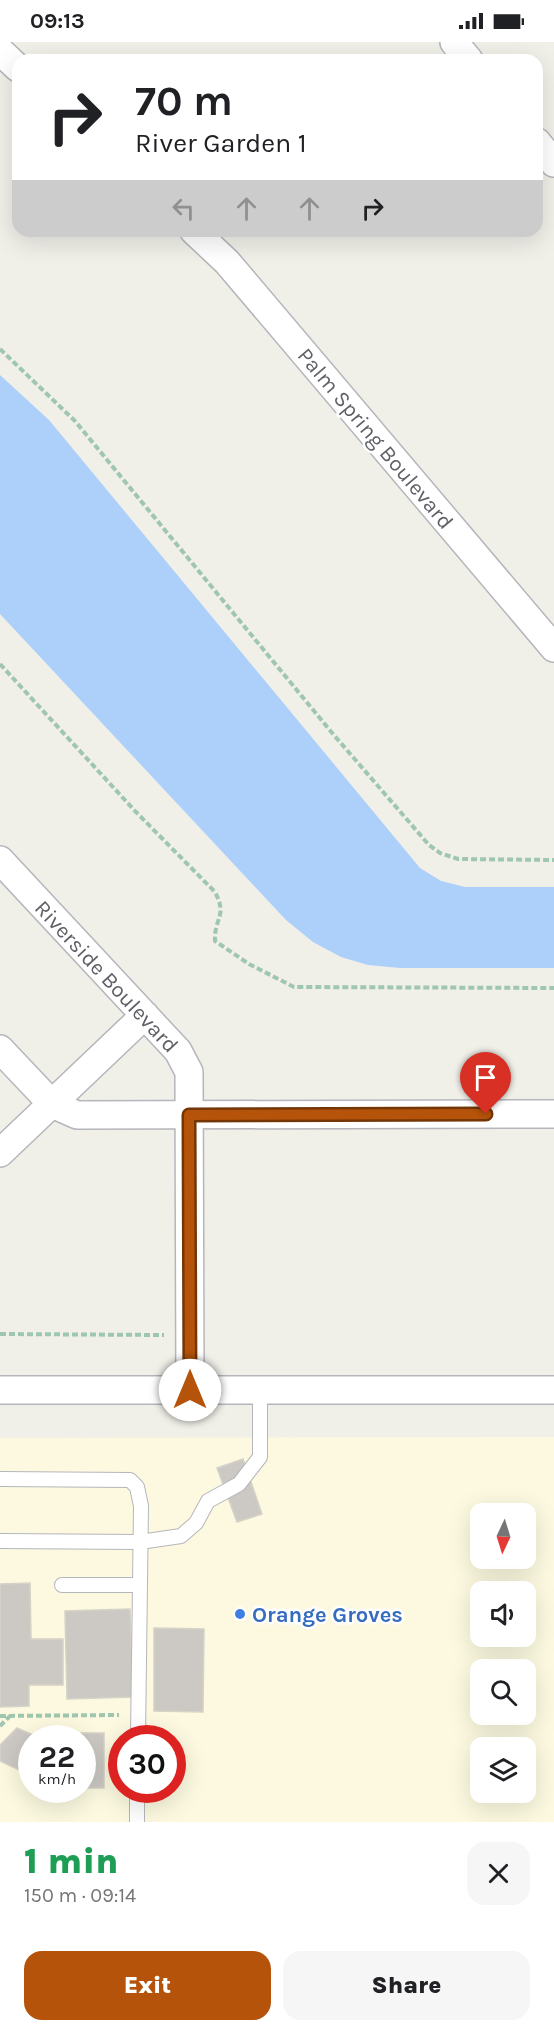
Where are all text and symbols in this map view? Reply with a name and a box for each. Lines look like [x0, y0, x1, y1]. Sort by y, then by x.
text: 09:13 [30, 8, 85, 34]
text: 70 m [135, 76, 233, 126]
icon: right [36, 78, 114, 156]
text: River Garden 1 [135, 127, 307, 159]
icon: left [167, 192, 200, 225]
icon: ahead [230, 192, 263, 225]
icon: ahead [293, 192, 326, 225]
icon: right [356, 192, 389, 225]
street label: Palm Spring Boulevard [292, 343, 459, 535]
street label: Riverside Boulevard [29, 895, 184, 1058]
pin [460, 1052, 511, 1114]
icon: arrive [469, 1061, 502, 1094]
position arrow [158, 1358, 222, 1422]
north arrow [470, 1503, 536, 1569]
map controls [470, 1503, 536, 1803]
button: sound [470, 1581, 536, 1647]
place label: Orange Groves [252, 1602, 403, 1628]
marker: Orange Groves [233, 1607, 247, 1621]
button: search [470, 1659, 536, 1725]
speed limit sign: 30 [108, 1725, 186, 1803]
button: layers [470, 1737, 536, 1803]
text: 22 [39, 1739, 75, 1775]
text: km/h [38, 1770, 76, 1788]
text: 1 min [24, 1840, 118, 1882]
button: close [467, 1842, 530, 1905]
text: 150 m · 09:14 [24, 1884, 136, 1907]
button: Exit [24, 1951, 271, 2020]
button: Share [283, 1951, 530, 2020]

